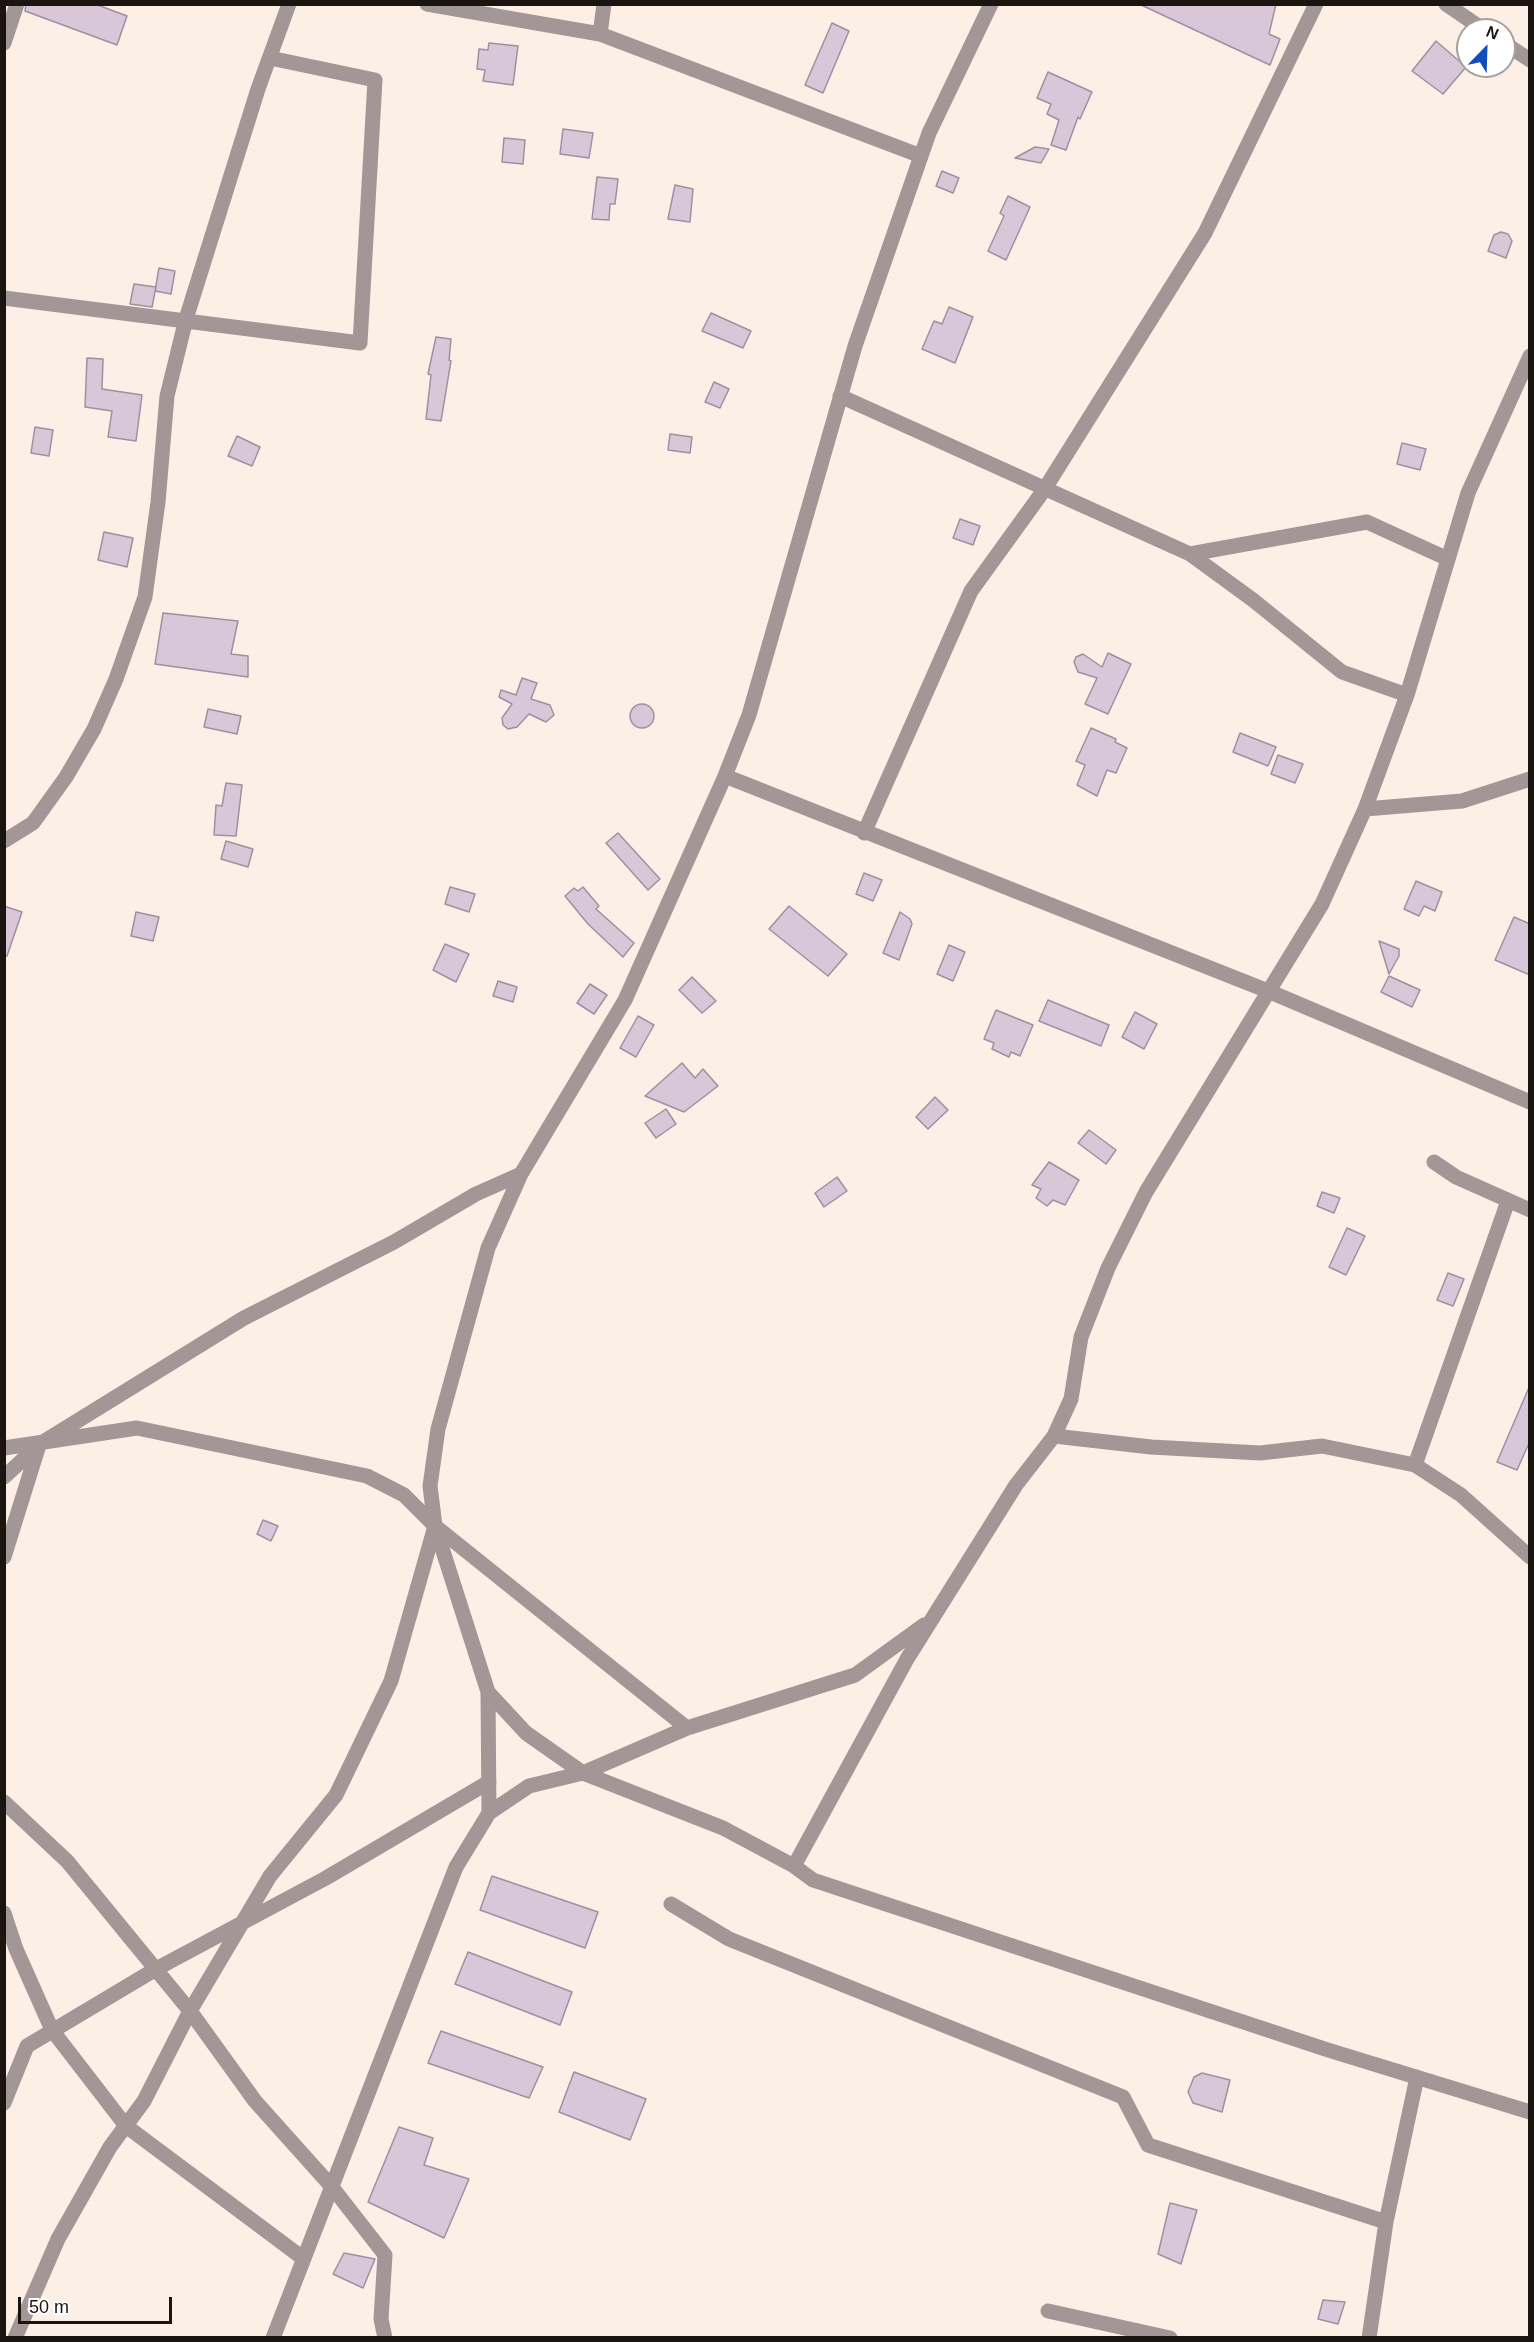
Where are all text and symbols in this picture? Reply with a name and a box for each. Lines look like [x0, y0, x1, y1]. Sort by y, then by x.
north arrow [1456, 18, 1516, 78]
text: N [1484, 23, 1501, 43]
scale bar [21, 2285, 176, 2323]
text: 50 m [29, 2297, 69, 2317]

